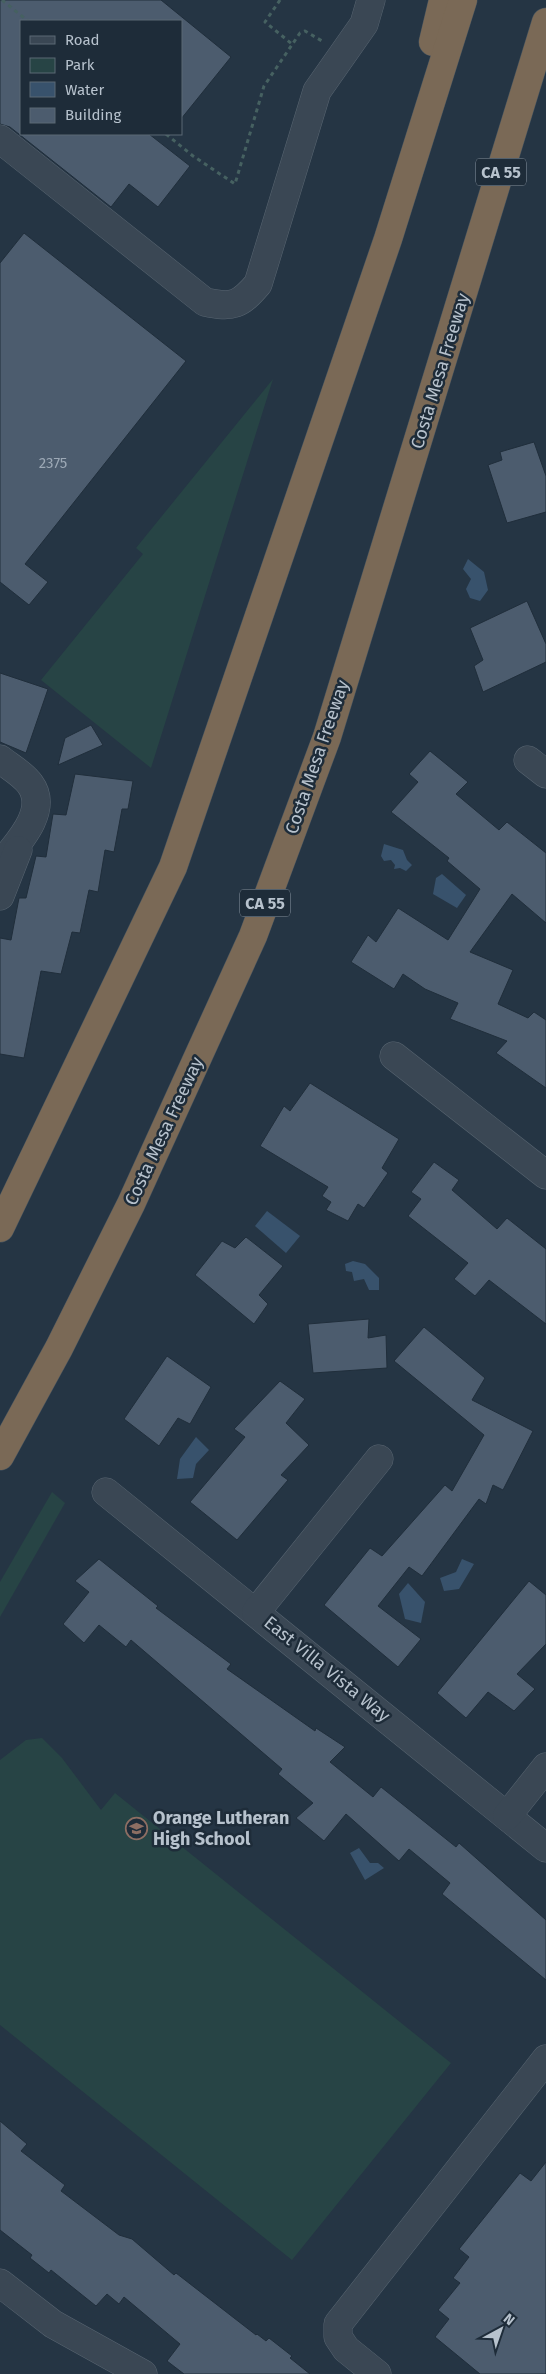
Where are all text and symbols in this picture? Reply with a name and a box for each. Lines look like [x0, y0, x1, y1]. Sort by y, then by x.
legend [20, 20, 182, 135]
text: Road [65, 31, 100, 49]
text: Park [65, 56, 95, 74]
text: Water [65, 81, 104, 99]
text: Building [65, 106, 121, 124]
road number: CA 55 [476, 158, 526, 186]
street label: Costa Mesa Freeway [406, 290, 474, 451]
house number: 2375 [39, 454, 67, 472]
street label: Costa Mesa Freeway [280, 677, 354, 837]
road number: CA 55 [240, 890, 290, 916]
street label: Costa Mesa Freeway [120, 1053, 208, 1209]
street label: East Villa Vista Way [259, 1611, 395, 1727]
place label: Orange Lutheran High School [153, 1807, 289, 1850]
school or university icon: Orange Lutheran High School [125, 1816, 149, 1840]
north arrow [476, 2304, 526, 2354]
text: N [500, 2310, 518, 2329]

